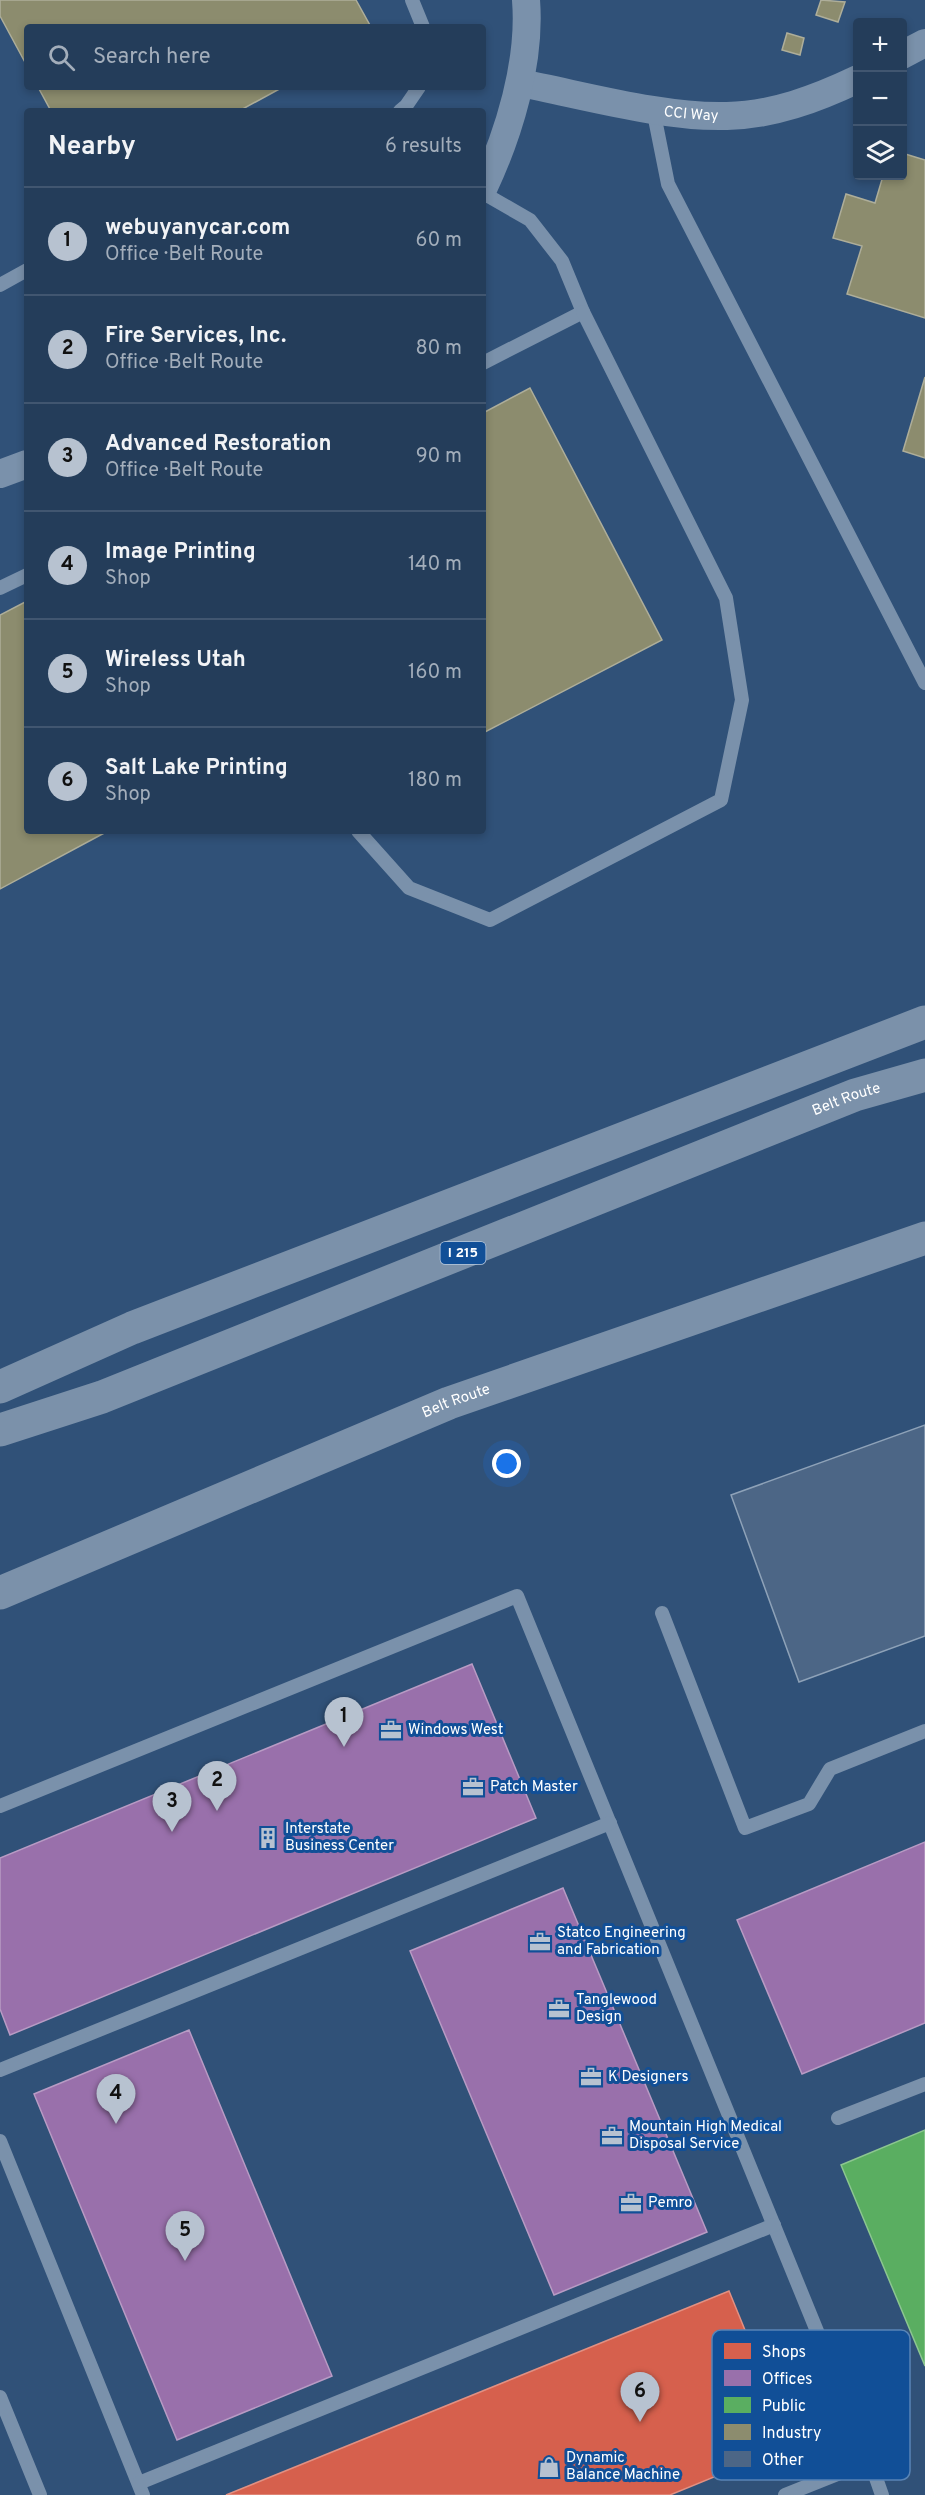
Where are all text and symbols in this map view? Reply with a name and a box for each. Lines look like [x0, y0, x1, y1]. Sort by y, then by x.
map controls [853, 18, 907, 180]
button: + [853, 18, 907, 72]
search box [24, 24, 486, 90]
icon: search [45, 41, 78, 74]
text: Search here [93, 44, 211, 71]
button: − [853, 72, 907, 126]
street label: CCI Way [663, 102, 719, 126]
button: layers [853, 126, 907, 180]
text: Nearby [48, 131, 136, 164]
text: 6 results [385, 134, 462, 160]
text: webuyanycar.com [105, 215, 290, 242]
text: 1 [64, 228, 72, 254]
text: 60 m [416, 228, 462, 254]
text: Office · Belt Route [105, 242, 263, 268]
text: Fire Services, Inc. [105, 323, 286, 350]
text: 2 [61, 336, 74, 362]
text: 80 m [416, 336, 462, 362]
text: Office · Belt Route [105, 350, 263, 376]
text: Advanced Restoration [105, 431, 332, 458]
text: 3 [62, 444, 74, 470]
text: 90 m [416, 444, 462, 470]
text: Office · Belt Route [105, 458, 263, 484]
text: Image Printing [105, 539, 256, 566]
text: 4 [61, 552, 74, 578]
text: 140 m [408, 552, 462, 578]
text: Shop [105, 566, 151, 592]
text: Wireless Utah [105, 647, 246, 674]
text: 5 [61, 660, 74, 686]
text: 160 m [408, 660, 462, 686]
text: Shop [105, 674, 151, 700]
text: Salt Lake Printing [105, 755, 288, 782]
text: 6 [61, 768, 74, 794]
text: 180 m [408, 768, 462, 794]
text: Shop [105, 782, 151, 808]
street label: Belt Route [810, 1079, 883, 1121]
road number: I 215 [440, 1242, 486, 1264]
street label: Belt Route [419, 1380, 493, 1423]
your location [492, 1449, 521, 1478]
pin: 1 [324, 1698, 364, 1747]
office icon: Windows West [379, 1718, 403, 1742]
place label: Windows West [408, 1721, 503, 1740]
pin: 2 [198, 1762, 236, 1811]
office icon: Patch Master [461, 1775, 485, 1799]
place label: Patch Master [490, 1778, 578, 1797]
pin: 3 [152, 1782, 192, 1832]
place label: Interstate Business Center [285, 1820, 394, 1856]
building icon: Interstate Business Center [256, 1826, 280, 1850]
place label: Statco Engineering and Fabrication [557, 1924, 686, 1960]
office icon: Statco Engineering and Fabrication [528, 1930, 552, 1954]
place label: Tanglewood Design [576, 1991, 657, 2027]
office icon: Tanglewood Design [547, 1997, 571, 2021]
office icon: K Designers [579, 2065, 603, 2089]
place label: K Designers [608, 2068, 688, 2087]
pin: 4 [96, 2074, 136, 2124]
place label: Mountain High Medical Disposal Service [629, 2118, 782, 2154]
office icon: Mountain High Medical Disposal Service [600, 2124, 624, 2148]
office icon: Pemro [619, 2191, 643, 2215]
place label: Pemro [648, 2194, 692, 2213]
pin: 5 [166, 2212, 204, 2261]
legend [712, 2330, 910, 2480]
text: Shops [762, 2343, 806, 2363]
text: Offices [762, 2370, 813, 2390]
pin: 6 [620, 2372, 660, 2422]
text: Public [762, 2397, 806, 2417]
text: Industry [762, 2424, 821, 2444]
place label: Dynamic Balance Machine [566, 2449, 680, 2485]
text: Other [762, 2451, 804, 2471]
shop icon: Dynamic Balance Machine [537, 2455, 561, 2479]

